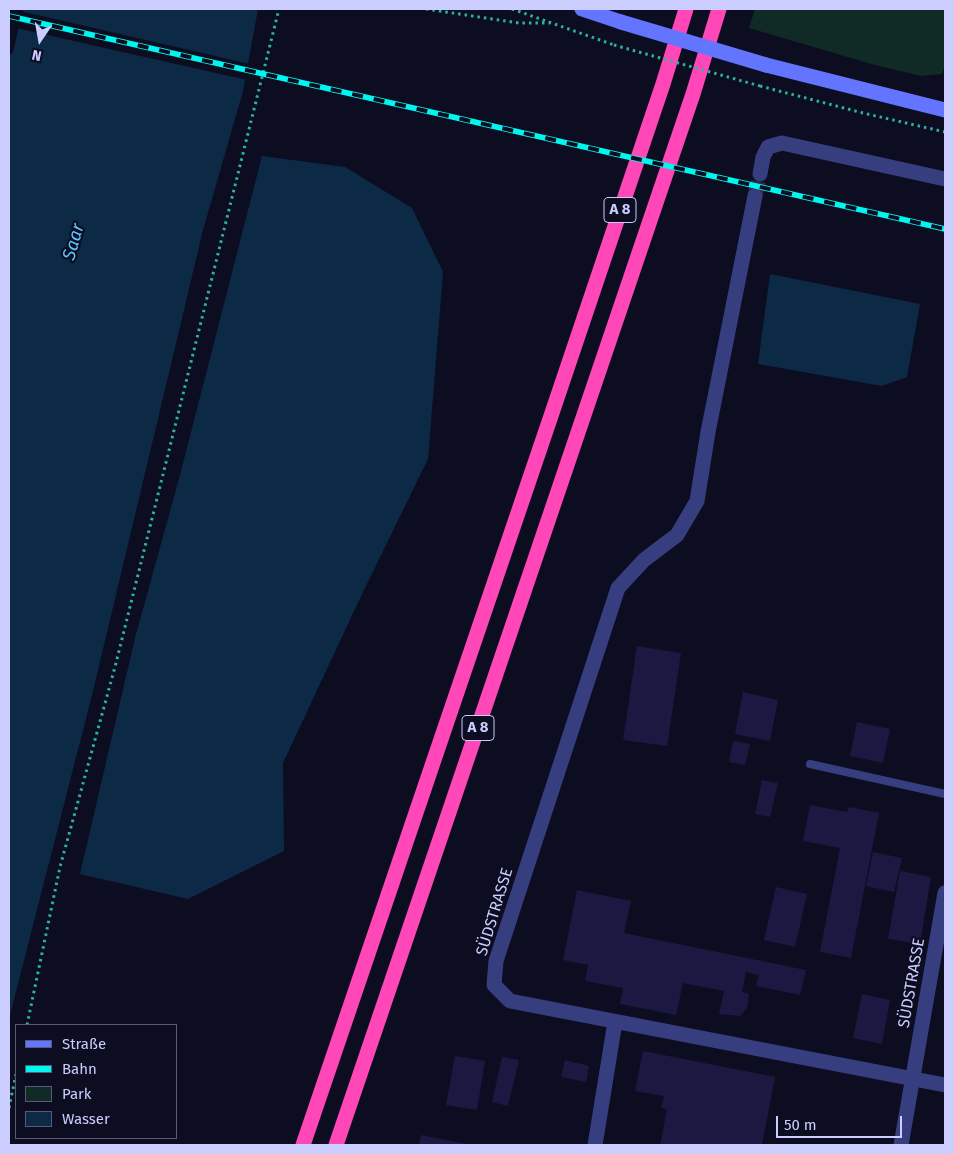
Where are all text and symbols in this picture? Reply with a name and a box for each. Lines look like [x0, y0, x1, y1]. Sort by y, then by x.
north arrow [15, 15, 65, 65]
text: N [30, 46, 43, 64]
road number: A 8 [604, 198, 636, 222]
water label: Saar [59, 221, 89, 263]
road number: A 8 [462, 716, 494, 740]
street label: SÜDSTRASSE [473, 866, 517, 958]
street label: SÜDSTRASSE [895, 937, 929, 1029]
legend [15, 1024, 178, 1139]
text: Straße [62, 1035, 106, 1053]
text: Bahn [62, 1060, 97, 1078]
text: Park [62, 1085, 92, 1103]
scale bar [779, 1106, 905, 1138]
text: Wasser [62, 1110, 110, 1128]
text: 50 m [784, 1116, 817, 1134]

